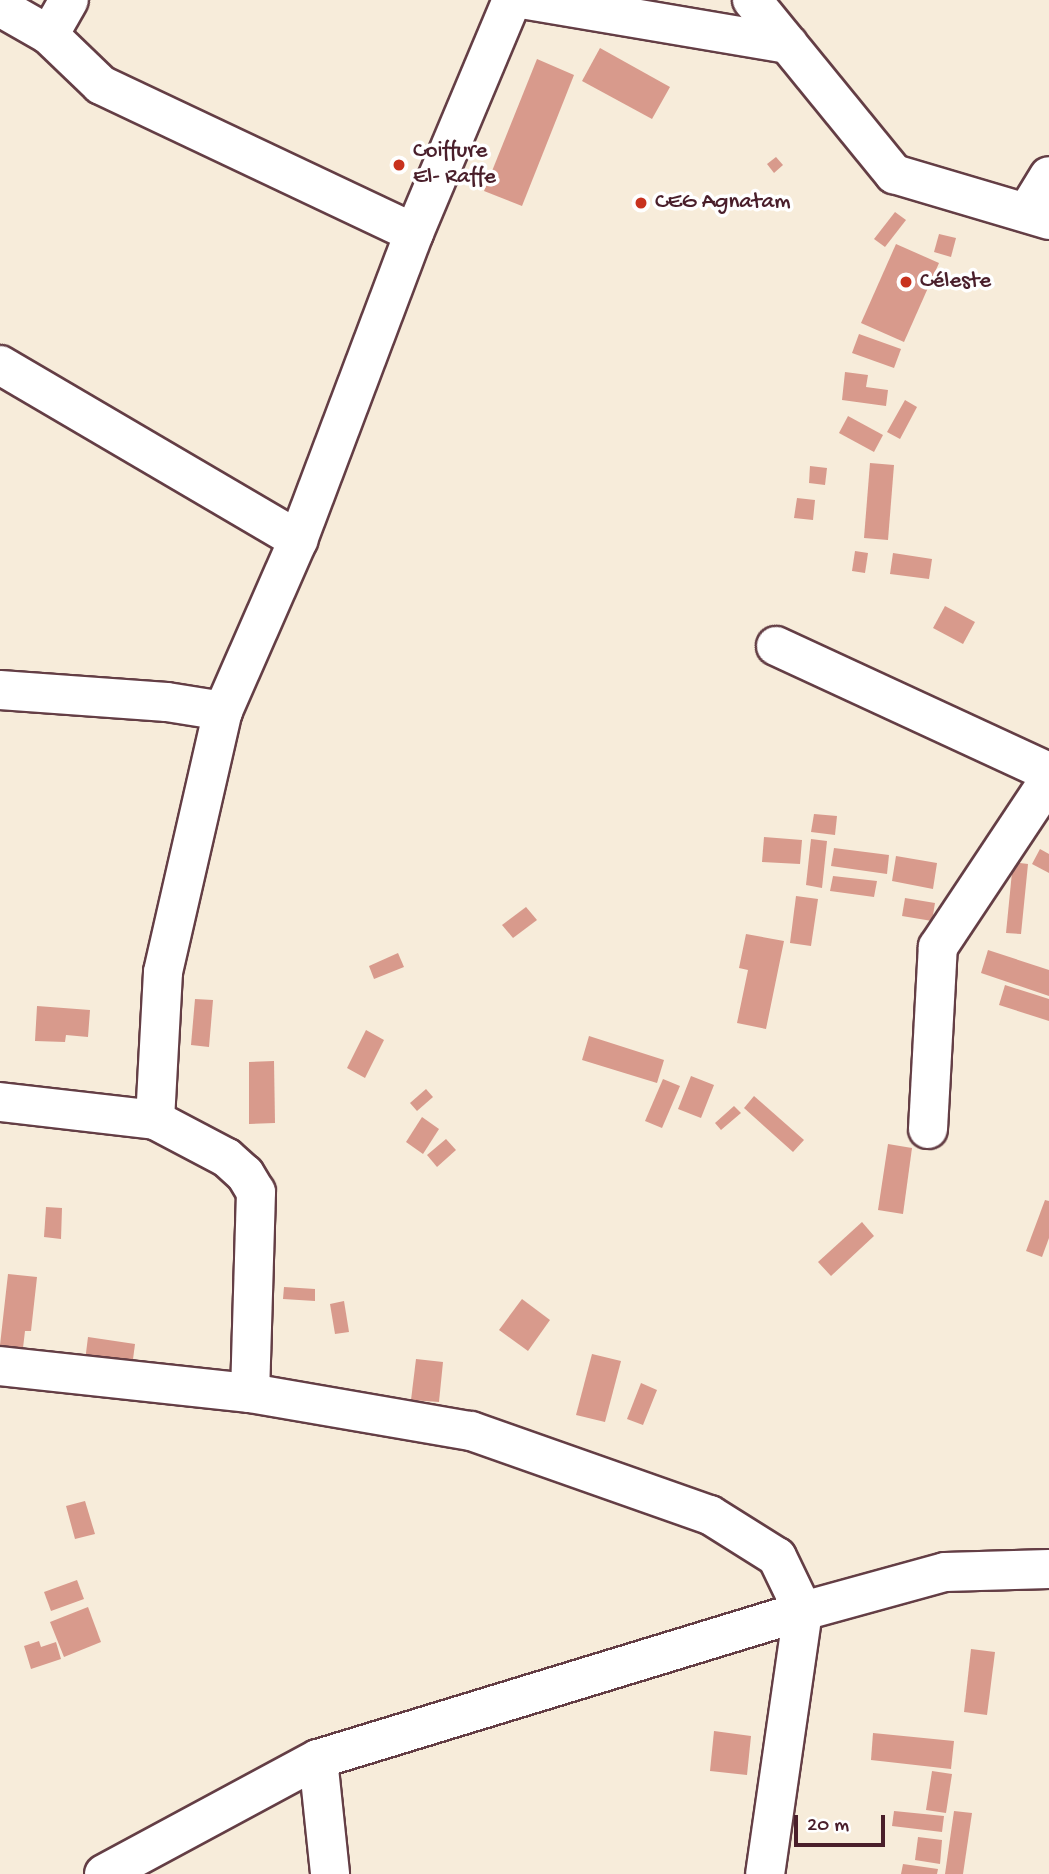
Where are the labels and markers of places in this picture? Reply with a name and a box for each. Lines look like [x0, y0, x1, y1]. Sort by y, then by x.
place label: Coiffure El- Raffe [413, 138, 496, 192]
marker: Coiffure El- Raffe [391, 157, 407, 173]
place label: CEG Agnatam [655, 189, 791, 217]
marker: CEG Agnatam [633, 195, 649, 211]
place label: Céleste [920, 268, 991, 296]
marker: Céleste [898, 274, 914, 290]

